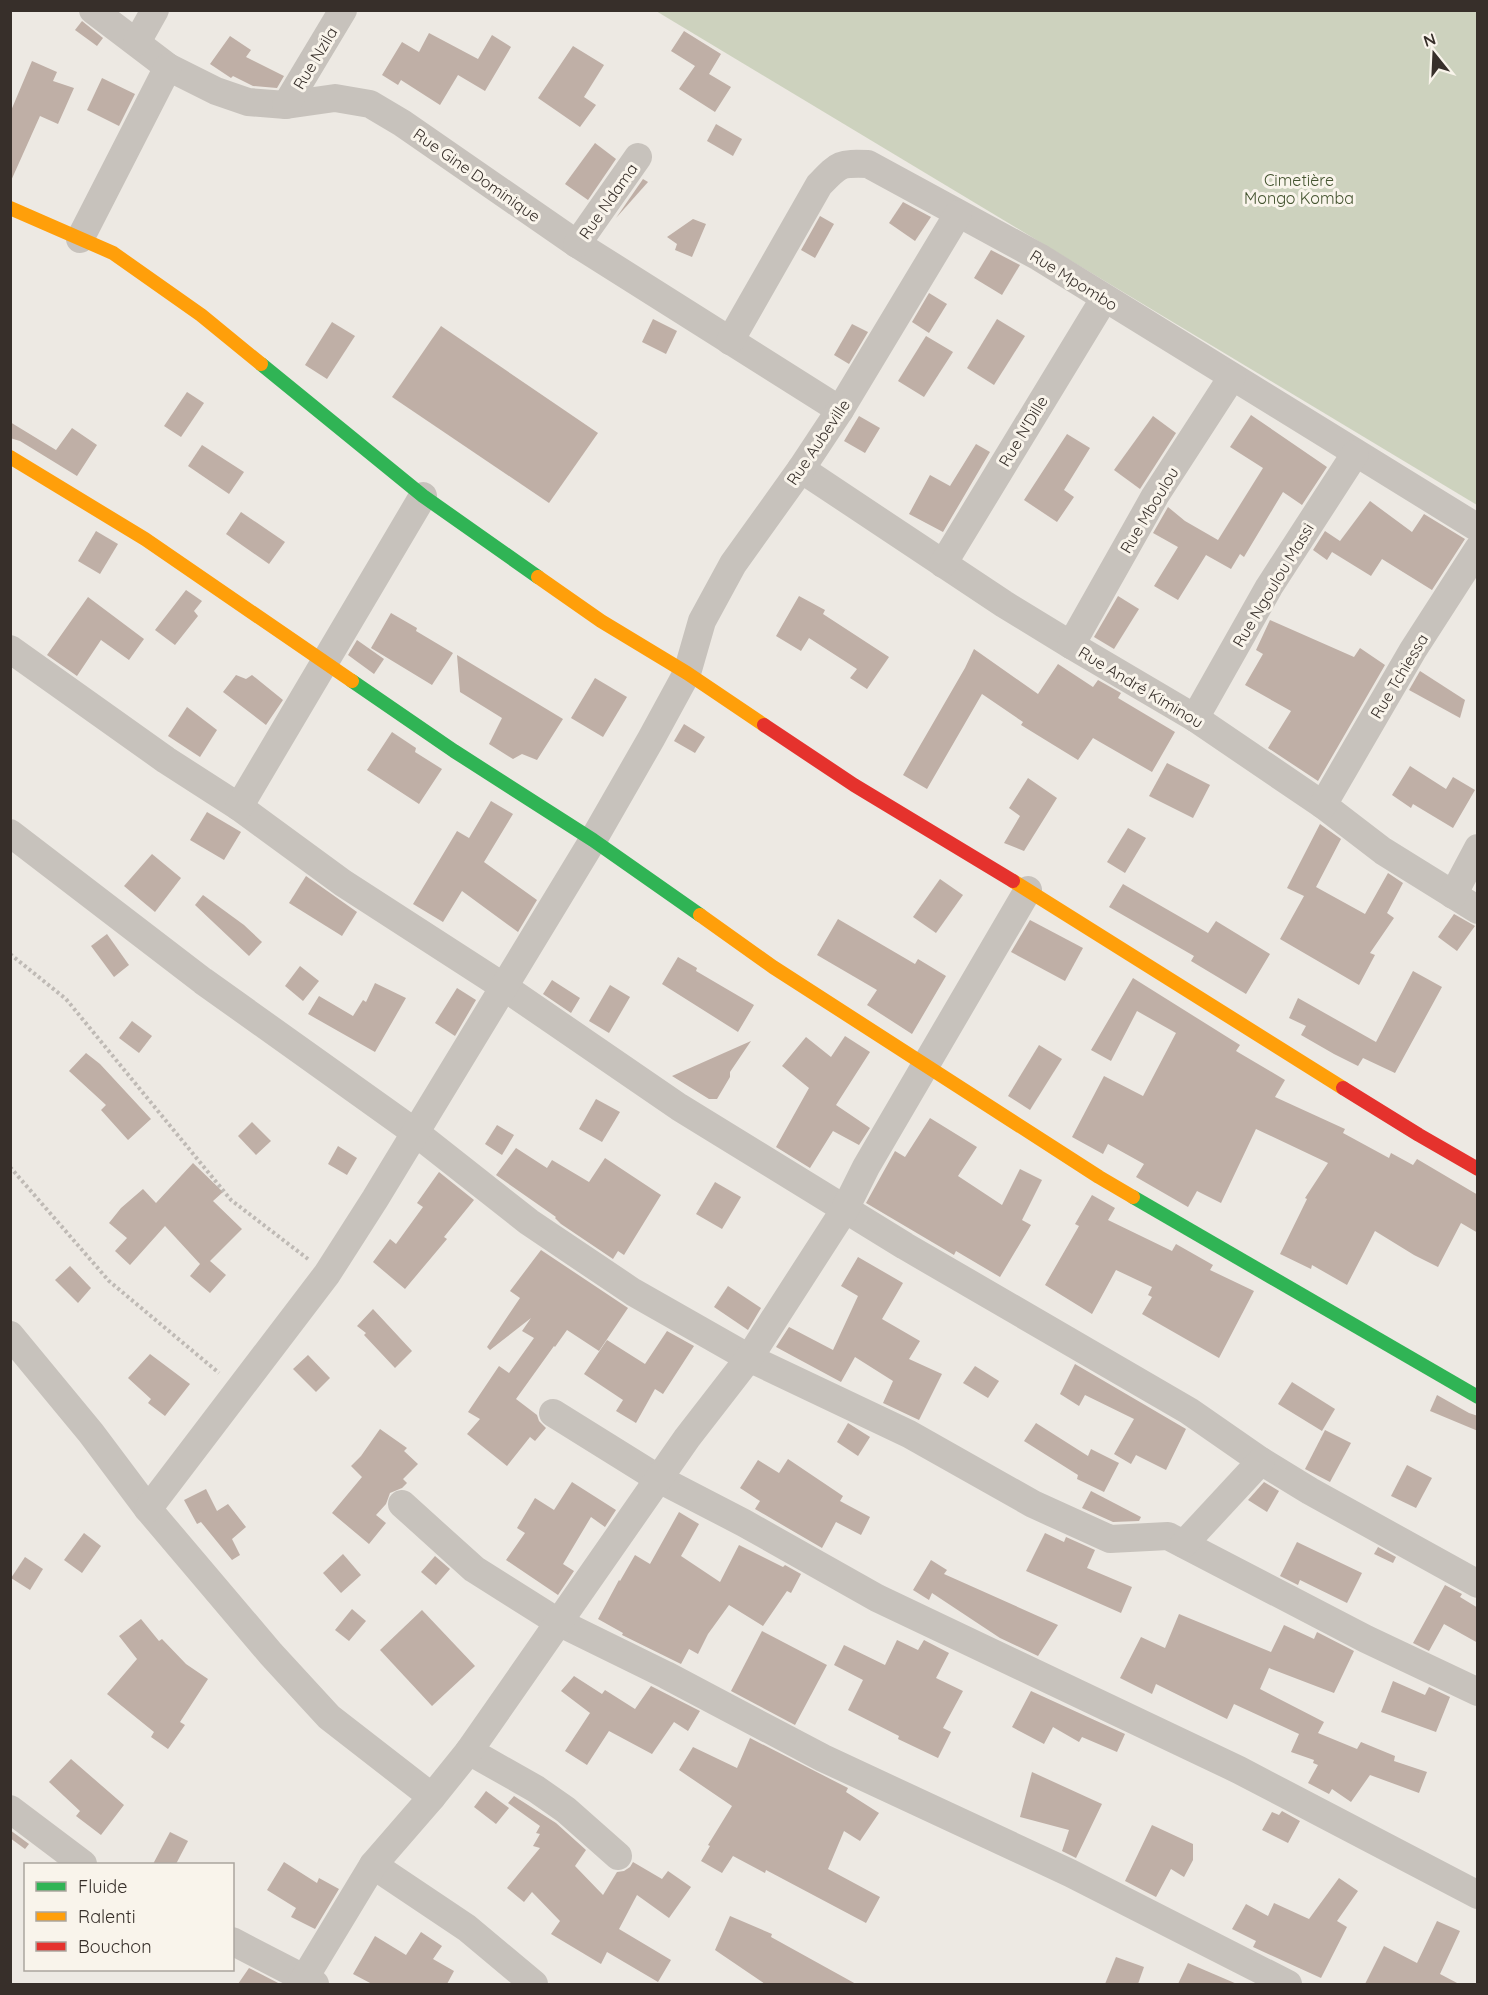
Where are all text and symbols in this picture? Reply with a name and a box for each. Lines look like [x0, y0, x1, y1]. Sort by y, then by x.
street label: Rue Nzila [289, 23, 341, 93]
north arrow [1404, 24, 1464, 84]
text: N [1421, 28, 1438, 51]
street label: Rue Gine Dominique [410, 124, 544, 226]
street label: Rue Ndama [574, 159, 642, 243]
park label: Cimetière Mongo Komba [1244, 170, 1354, 208]
street label: Rue Mpombo [1026, 245, 1122, 315]
street label: Rue N'Dille [994, 392, 1052, 470]
street label: Rue Aubeville [782, 395, 854, 489]
street label: Rue Mboulou [1115, 463, 1183, 557]
street label: Rue Ngoulou Massi [1228, 519, 1318, 651]
street label: Rue Tchiessa [1366, 630, 1432, 722]
street label: Rue André Kiminou [1075, 642, 1207, 732]
legend [24, 1863, 234, 1971]
text: Fluide [78, 1875, 127, 1898]
text: Ralenti [78, 1905, 136, 1928]
text: Bouchon [78, 1935, 152, 1958]

